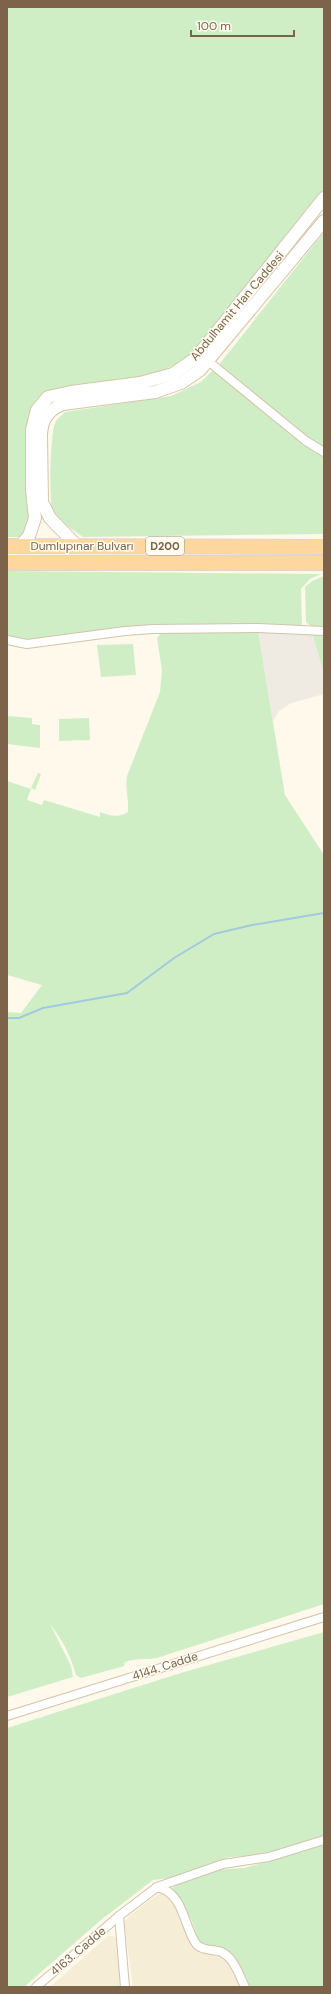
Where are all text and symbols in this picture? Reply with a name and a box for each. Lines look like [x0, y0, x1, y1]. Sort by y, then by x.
scale bar [191, 12, 294, 38]
text: 100 m [197, 18, 231, 34]
street label: Abdulhamit Han Caddesi [186, 248, 288, 364]
road number: D200 [146, 537, 184, 555]
street label: Dumlupınar Bulvarı [30, 538, 134, 554]
street label: 4144. Cadde [130, 1648, 200, 1684]
street label: 4163. Cadde [47, 1923, 109, 1979]

